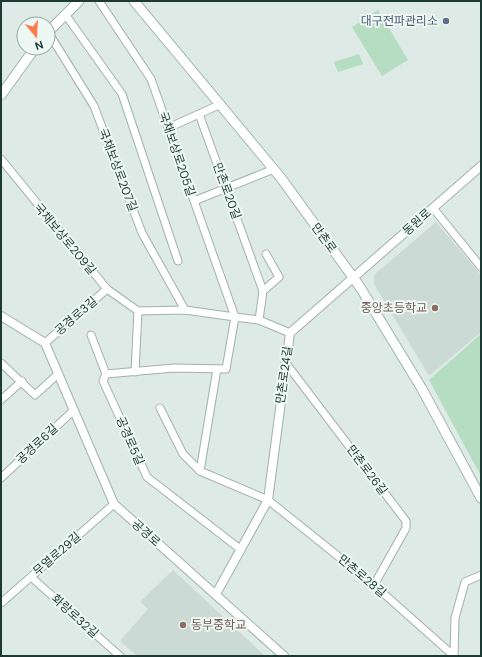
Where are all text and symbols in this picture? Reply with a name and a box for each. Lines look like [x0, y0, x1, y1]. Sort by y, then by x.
place label: 대구전파관리소 [361, 13, 438, 29]
north arrow [16, 16, 56, 56]
marker: 대구전파관리소 [441, 16, 451, 26]
text: N [33, 38, 45, 53]
street label: 국채보상로205길 [155, 110, 199, 198]
street label: 국채보상로207길 [95, 126, 141, 214]
street label: 만촌로20길 [209, 160, 245, 222]
street label: 국채보상로209길 [30, 200, 100, 278]
street label: 동원로 [399, 205, 435, 239]
street label: 만촌로 [308, 220, 340, 256]
street label: 공경로3길 [51, 293, 101, 339]
place label: 중앙초등학교 [361, 300, 427, 316]
marker: 중앙초등학교 [430, 303, 440, 313]
street label: 만촌로24길 [272, 345, 296, 405]
street label: 공경로5길 [112, 414, 148, 468]
street label: 공경로6길 [13, 421, 61, 467]
street label: 만촌로26길 [343, 442, 391, 498]
street label: 공경로 [128, 516, 164, 550]
street label: 무열로29길 [30, 529, 84, 579]
street label: 만촌로28길 [335, 551, 389, 601]
street label: 화랑로32길 [48, 591, 102, 641]
place label: 동부중학교 [191, 617, 246, 633]
marker: 동부중학교 [178, 620, 188, 630]

